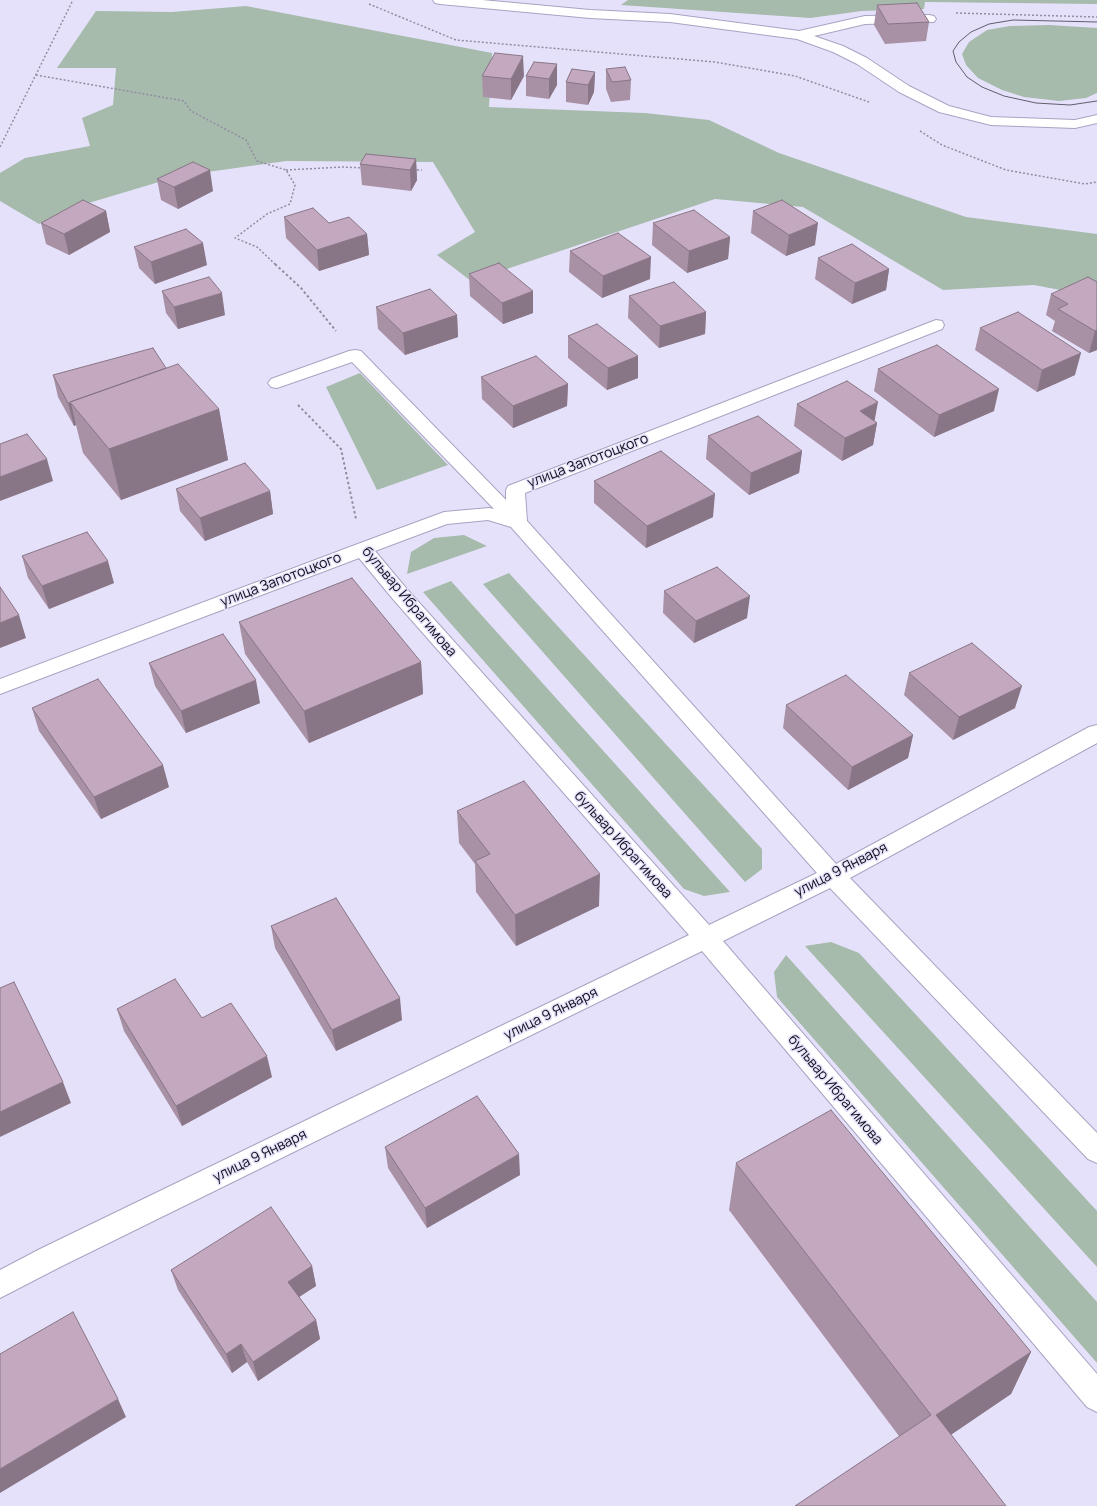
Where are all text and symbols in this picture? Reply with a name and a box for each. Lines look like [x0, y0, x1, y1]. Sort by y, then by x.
street label: улица Запотоцкого [525, 430, 651, 492]
street label: бульвар Ибрагимова [358, 544, 460, 660]
street label: улица Запотоцкого [218, 549, 344, 611]
street label: бульвар Ибрагимова [571, 788, 675, 902]
street label: улица 9 Января [792, 839, 890, 901]
street label: улица 9 Января [501, 984, 601, 1044]
street label: бульвар Ибрагимова [784, 1032, 886, 1148]
street label: улица 9 Января [210, 1126, 310, 1186]

